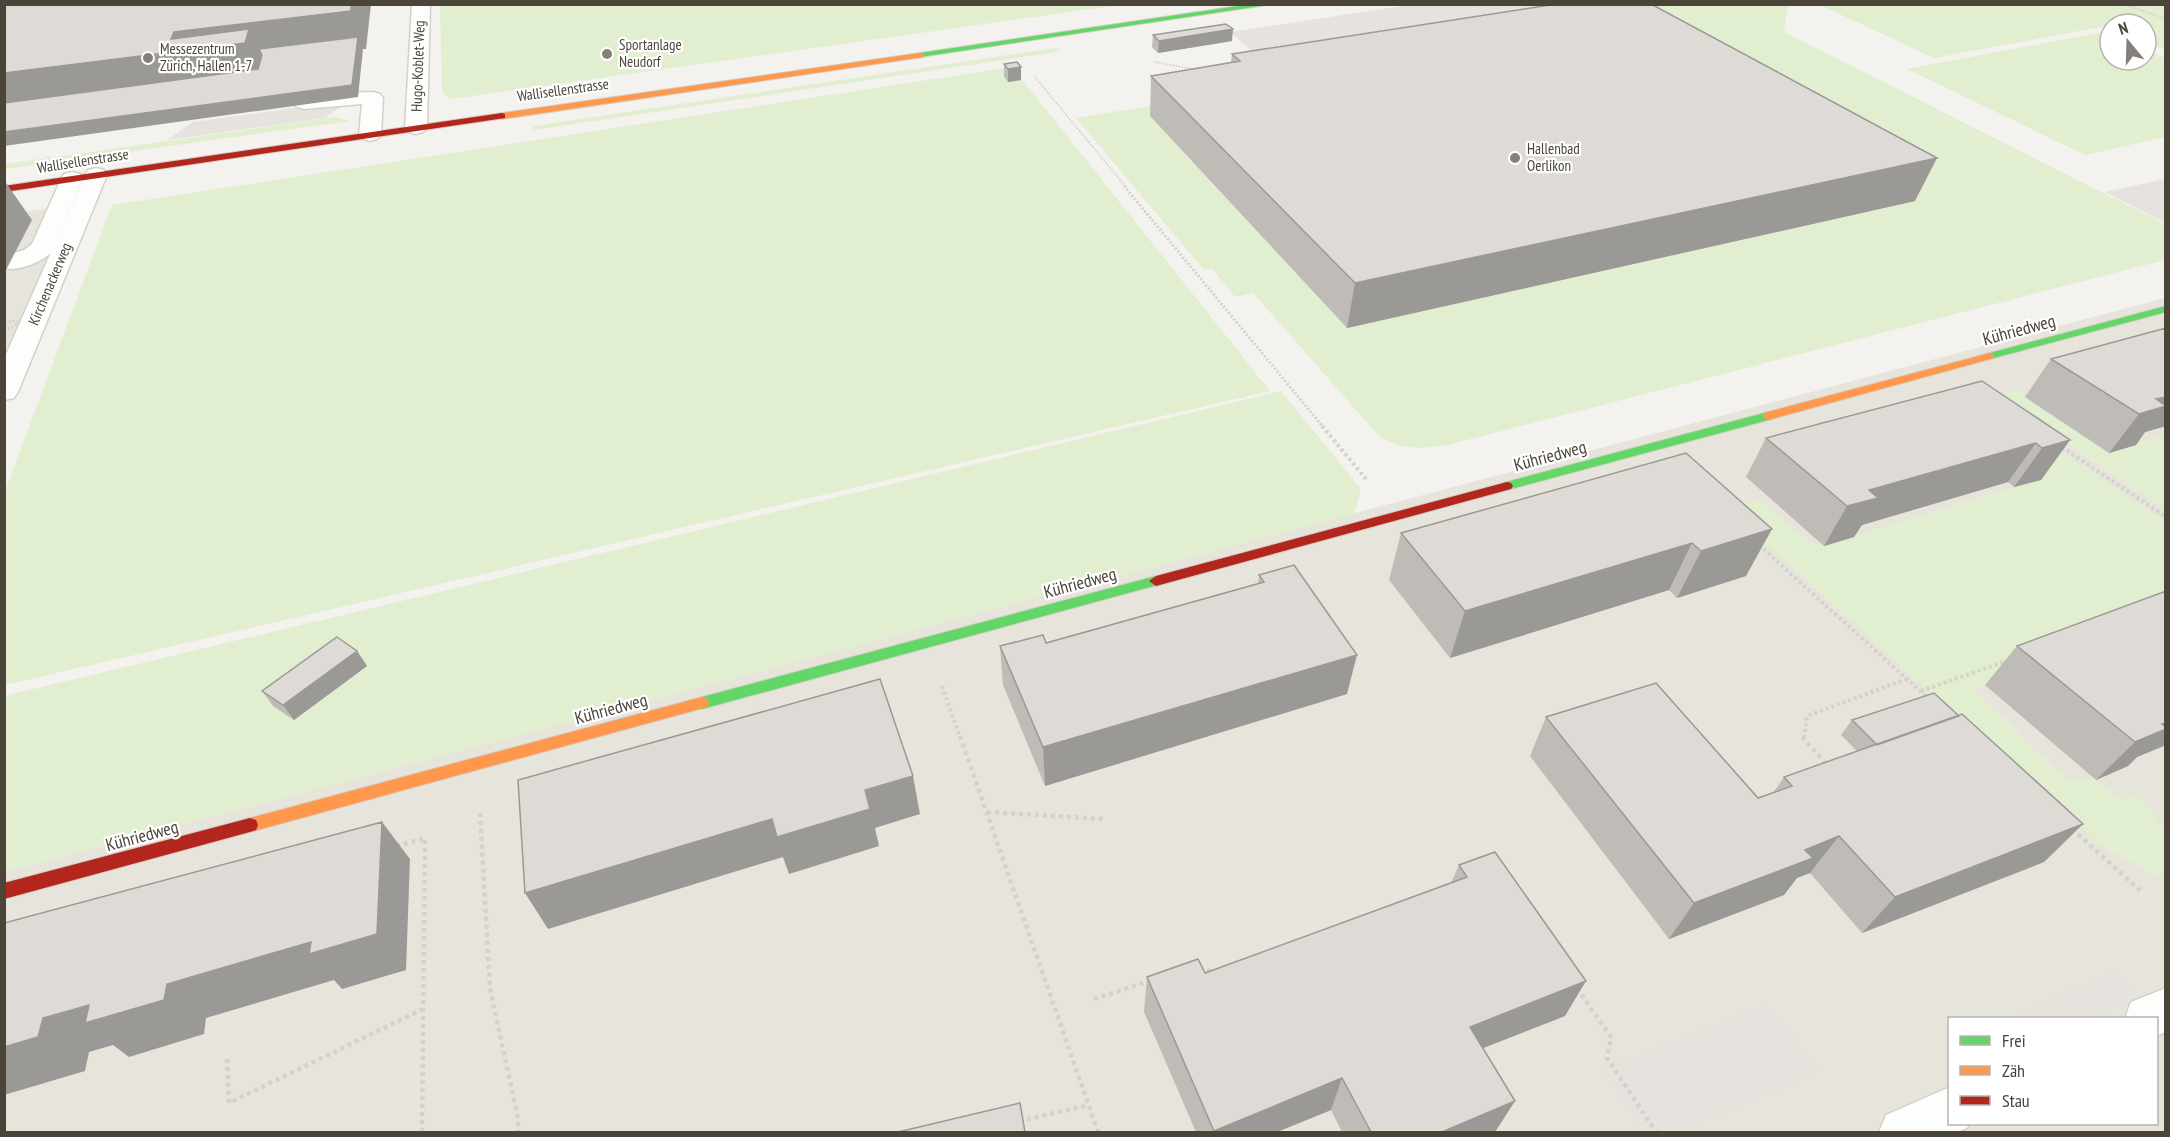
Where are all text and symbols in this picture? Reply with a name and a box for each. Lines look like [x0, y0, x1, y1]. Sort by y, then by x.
north arrow [2098, 12, 2158, 72]
text: N [2116, 17, 2130, 39]
street label: Hugo-Koblet-Weg [406, 20, 429, 112]
place label: Sportanlage Neudorf [619, 35, 682, 71]
place label: Messezentrum Zürich, Hallen 1-7 [160, 39, 252, 75]
marker: Sportanlage Neudorf [600, 47, 614, 61]
marker: Messezentrum Zürich, Hallen 1-7 [141, 51, 155, 65]
street label: Wallisellenstrasse [516, 74, 610, 105]
place label: Hallenbad Oerlikon [1527, 139, 1580, 175]
street label: Wallisellenstrasse [36, 144, 130, 177]
marker: Hallenbad Oerlikon [1508, 151, 1522, 165]
street label: Kirchenackerweg [24, 240, 75, 328]
street label: Kühriedweg [1980, 309, 2058, 350]
street label: Kühriedweg [1511, 435, 1589, 476]
street label: Kühriedweg [1041, 562, 1119, 603]
street label: Kühriedweg [572, 688, 650, 729]
street label: Kühriedweg [103, 815, 181, 856]
legend [1948, 1017, 2158, 1125]
text: Frei [2002, 1029, 2026, 1052]
text: Zäh [2002, 1059, 2025, 1082]
text: Stau [2002, 1089, 2030, 1112]

